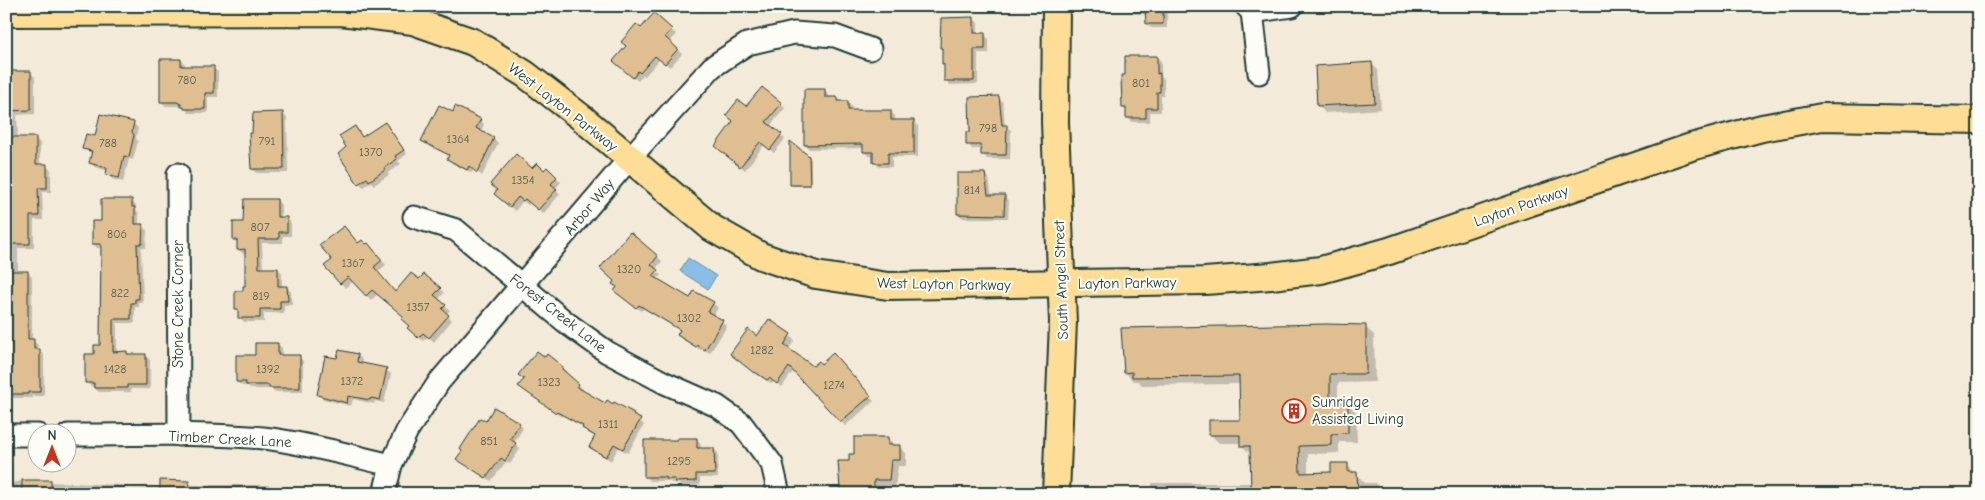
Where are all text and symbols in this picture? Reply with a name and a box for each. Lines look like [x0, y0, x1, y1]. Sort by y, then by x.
street label: West Layton Parkway [505, 59, 621, 155]
house number: 780 [177, 73, 197, 87]
house number: 801 [1132, 76, 1150, 90]
house number: 798 [979, 121, 997, 135]
house number: 1364 [446, 132, 470, 146]
house number: 791 [259, 134, 276, 148]
house number: 788 [99, 136, 117, 150]
house number: 1370 [359, 145, 383, 159]
house number: 1354 [511, 173, 535, 187]
street label: Arbor Way [560, 175, 618, 239]
street label: Layton Parkway [1471, 181, 1571, 231]
house number: 814 [964, 183, 981, 197]
street label: South Angel Street [1050, 219, 1072, 340]
house number: 807 [250, 220, 270, 234]
house number: 806 [107, 227, 127, 241]
street label: Stone Creek Corner [169, 240, 187, 368]
house number: 1367 [341, 256, 365, 270]
house number: 1320 [617, 262, 641, 276]
street label: Forest Creek Lane [506, 270, 610, 357]
street label: Layton Parkway [1078, 273, 1177, 293]
street label: West Layton Parkway [877, 274, 1011, 294]
house number: 822 [111, 286, 129, 300]
house number: 819 [252, 289, 270, 303]
house number: 1357 [406, 300, 430, 314]
house number: 1302 [677, 311, 701, 325]
house number: 1282 [750, 343, 774, 357]
house number: 1428 [104, 362, 127, 376]
house number: 1392 [256, 362, 280, 376]
house number: 1372 [341, 374, 363, 388]
house number: 1323 [537, 375, 561, 389]
house number: 1274 [823, 378, 845, 392]
place label: Sunridge Assisted Living [1312, 393, 1404, 428]
building icon: Sunridge Assisted Living [1281, 398, 1307, 424]
house number: 1311 [598, 417, 618, 431]
north arrow [28, 422, 78, 472]
text: N [47, 427, 57, 444]
street label: Timber Creek Lane [168, 427, 292, 451]
house number: 851 [480, 434, 498, 448]
house number: 1295 [667, 454, 691, 468]

